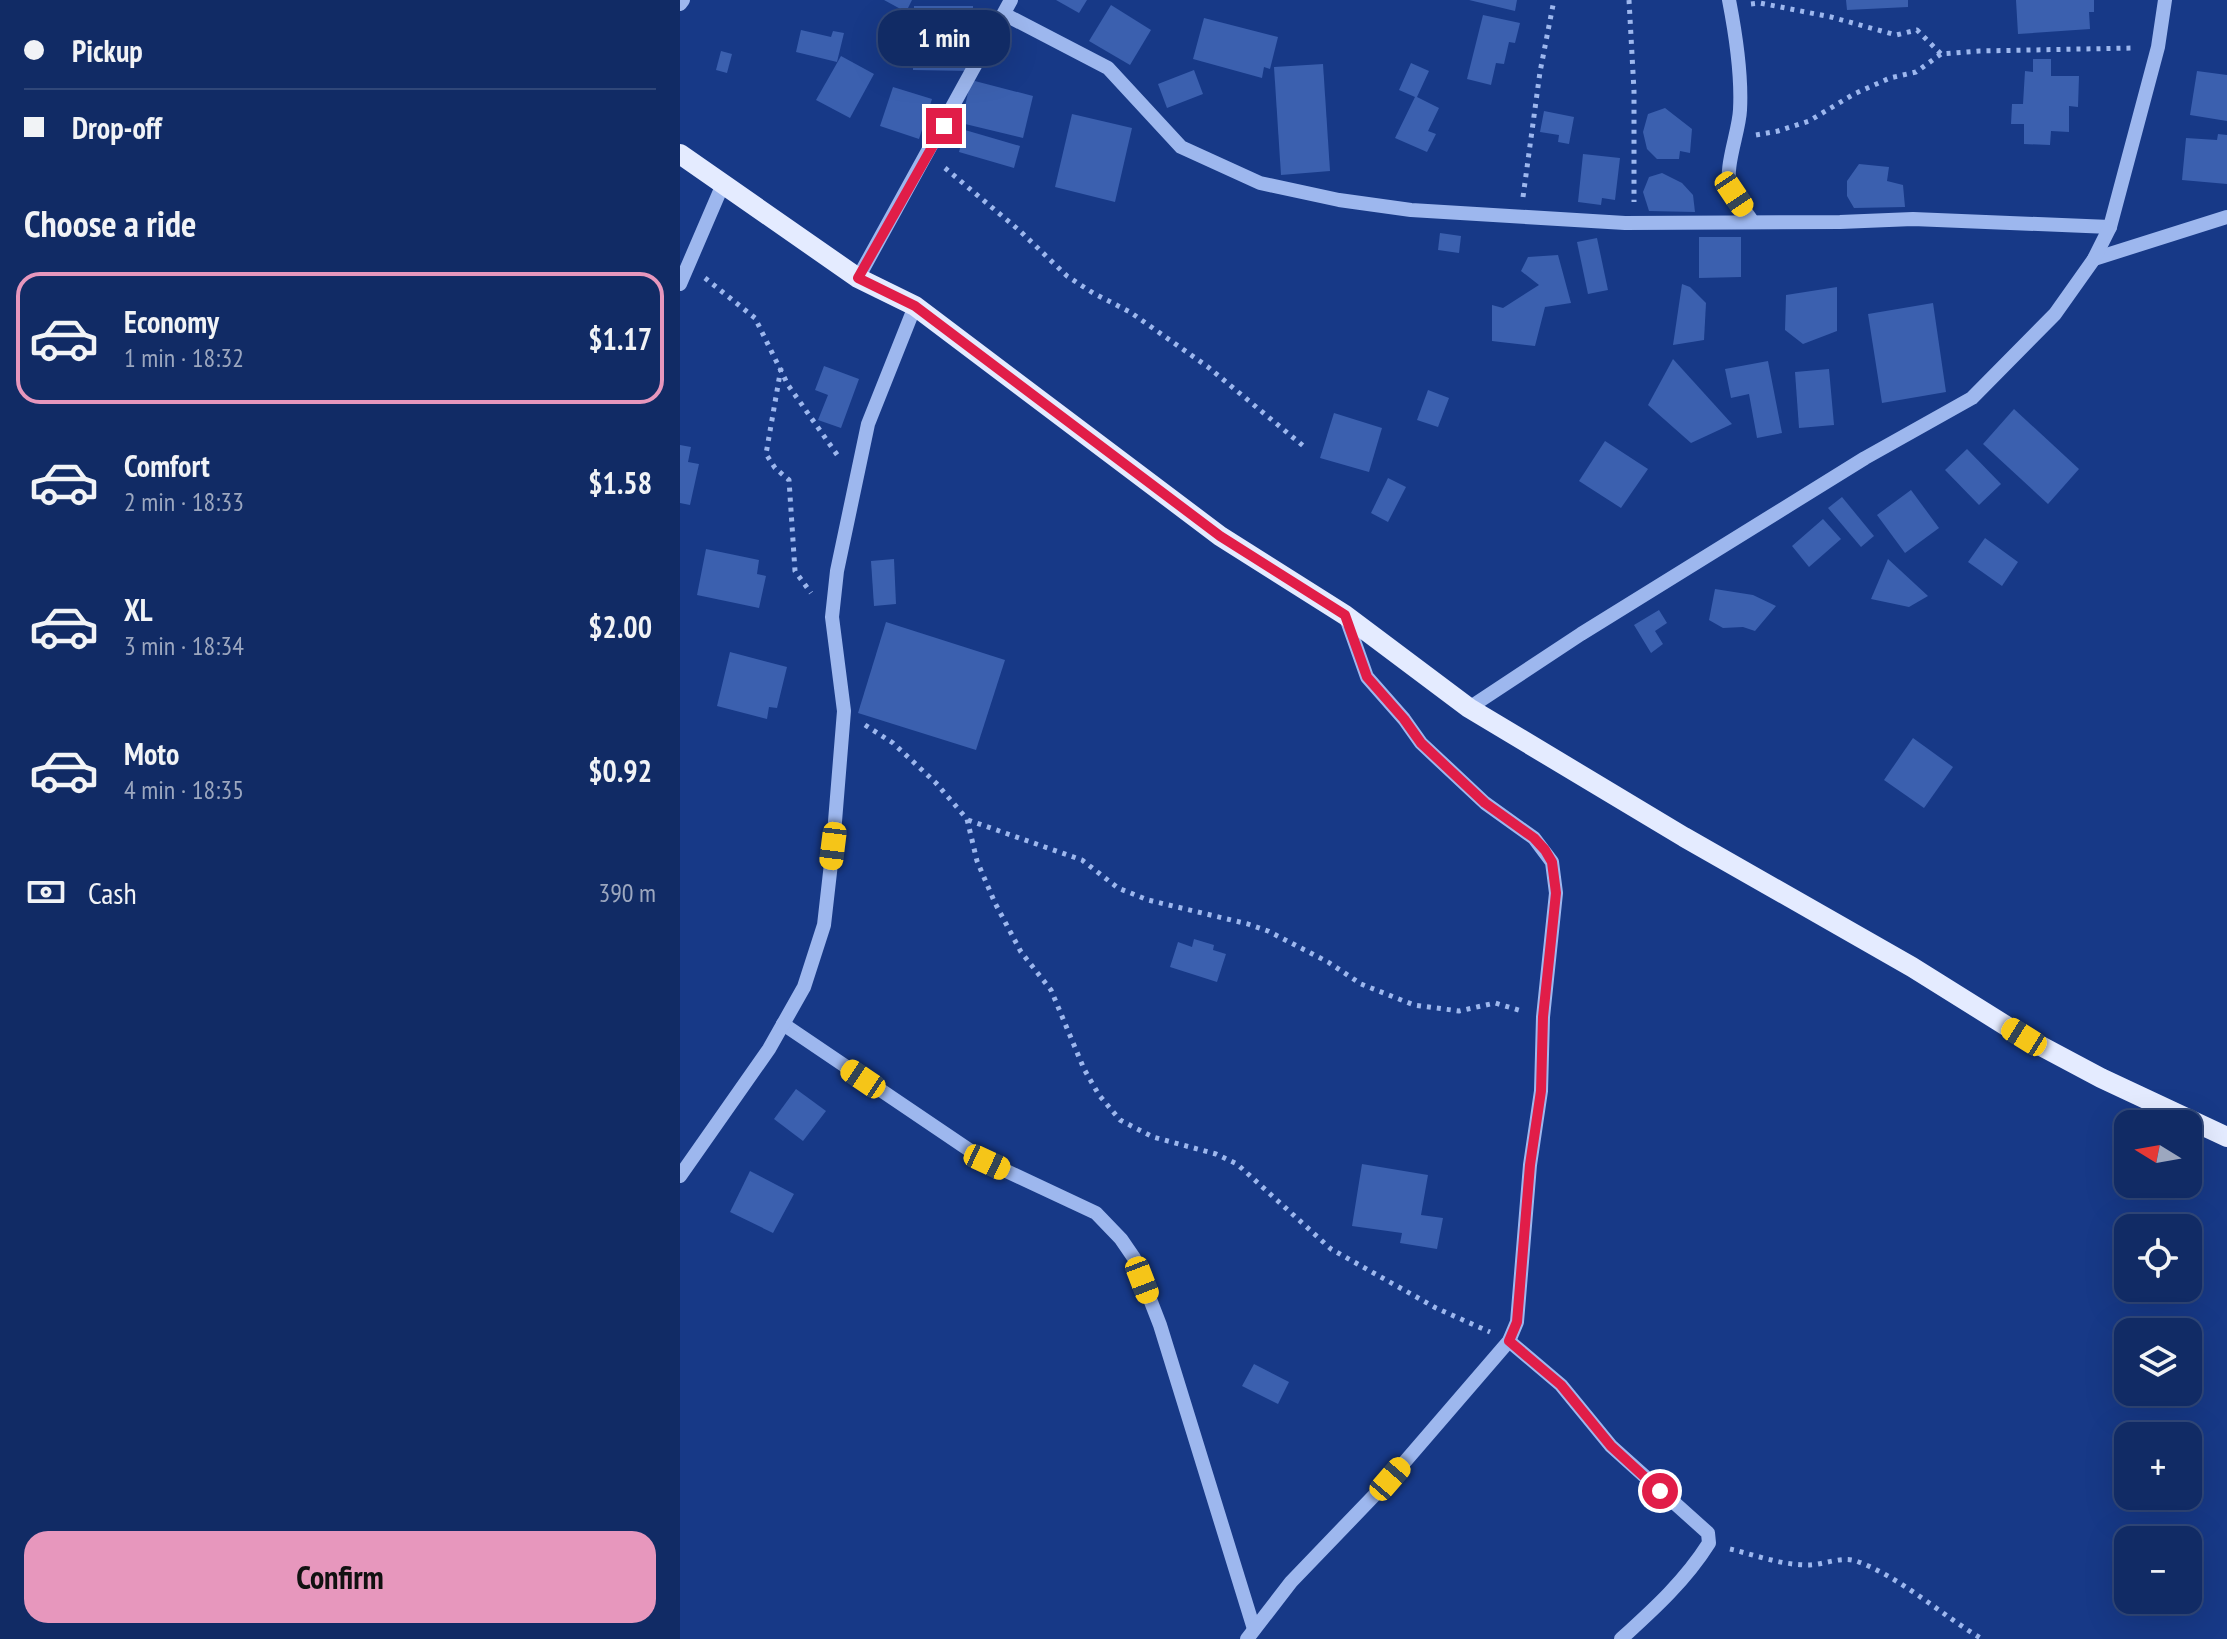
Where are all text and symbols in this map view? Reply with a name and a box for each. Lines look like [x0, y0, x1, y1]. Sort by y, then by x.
callout: 1 min [878, 10, 1010, 66]
text: 1 min [918, 21, 970, 54]
text: Pickup [72, 31, 143, 70]
text: Drop-off [72, 108, 162, 147]
route end [926, 108, 962, 144]
car [1711, 167, 1757, 221]
text: Choose a ride [24, 200, 196, 247]
icon: car [28, 302, 100, 374]
text: Economy [124, 302, 219, 341]
text: $1.17 [588, 319, 652, 358]
text: 1 min · 18:32 [124, 341, 244, 374]
icon: car [28, 446, 100, 518]
text: Comfort [124, 446, 210, 485]
text: $1.58 [588, 463, 652, 502]
text: 2 min · 18:33 [124, 485, 244, 518]
icon: car [28, 590, 100, 662]
text: XL [124, 590, 153, 629]
text: $2.00 [588, 607, 652, 646]
text: 3 min · 18:34 [124, 629, 244, 662]
icon: car [28, 734, 100, 806]
text: Moto [124, 734, 179, 773]
text: $0.92 [588, 751, 652, 790]
text: 4 min · 18:35 [124, 773, 244, 806]
car [818, 821, 848, 871]
icon: cash [24, 870, 68, 914]
text: Cash [88, 873, 137, 912]
text: 390 m [598, 876, 656, 909]
car [1997, 1014, 2051, 1060]
car [836, 1056, 890, 1102]
north arrow [2114, 1110, 2202, 1198]
map controls [2114, 1110, 2202, 1614]
car [960, 1141, 1014, 1183]
button: locate [2114, 1214, 2202, 1302]
car [1122, 1253, 1162, 1307]
button: layers [2114, 1318, 2202, 1406]
button: + [2114, 1422, 2202, 1510]
car [1365, 1453, 1415, 1505]
route start [1642, 1473, 1678, 1509]
button: − [2114, 1526, 2202, 1614]
button: Confirm [24, 1531, 656, 1623]

